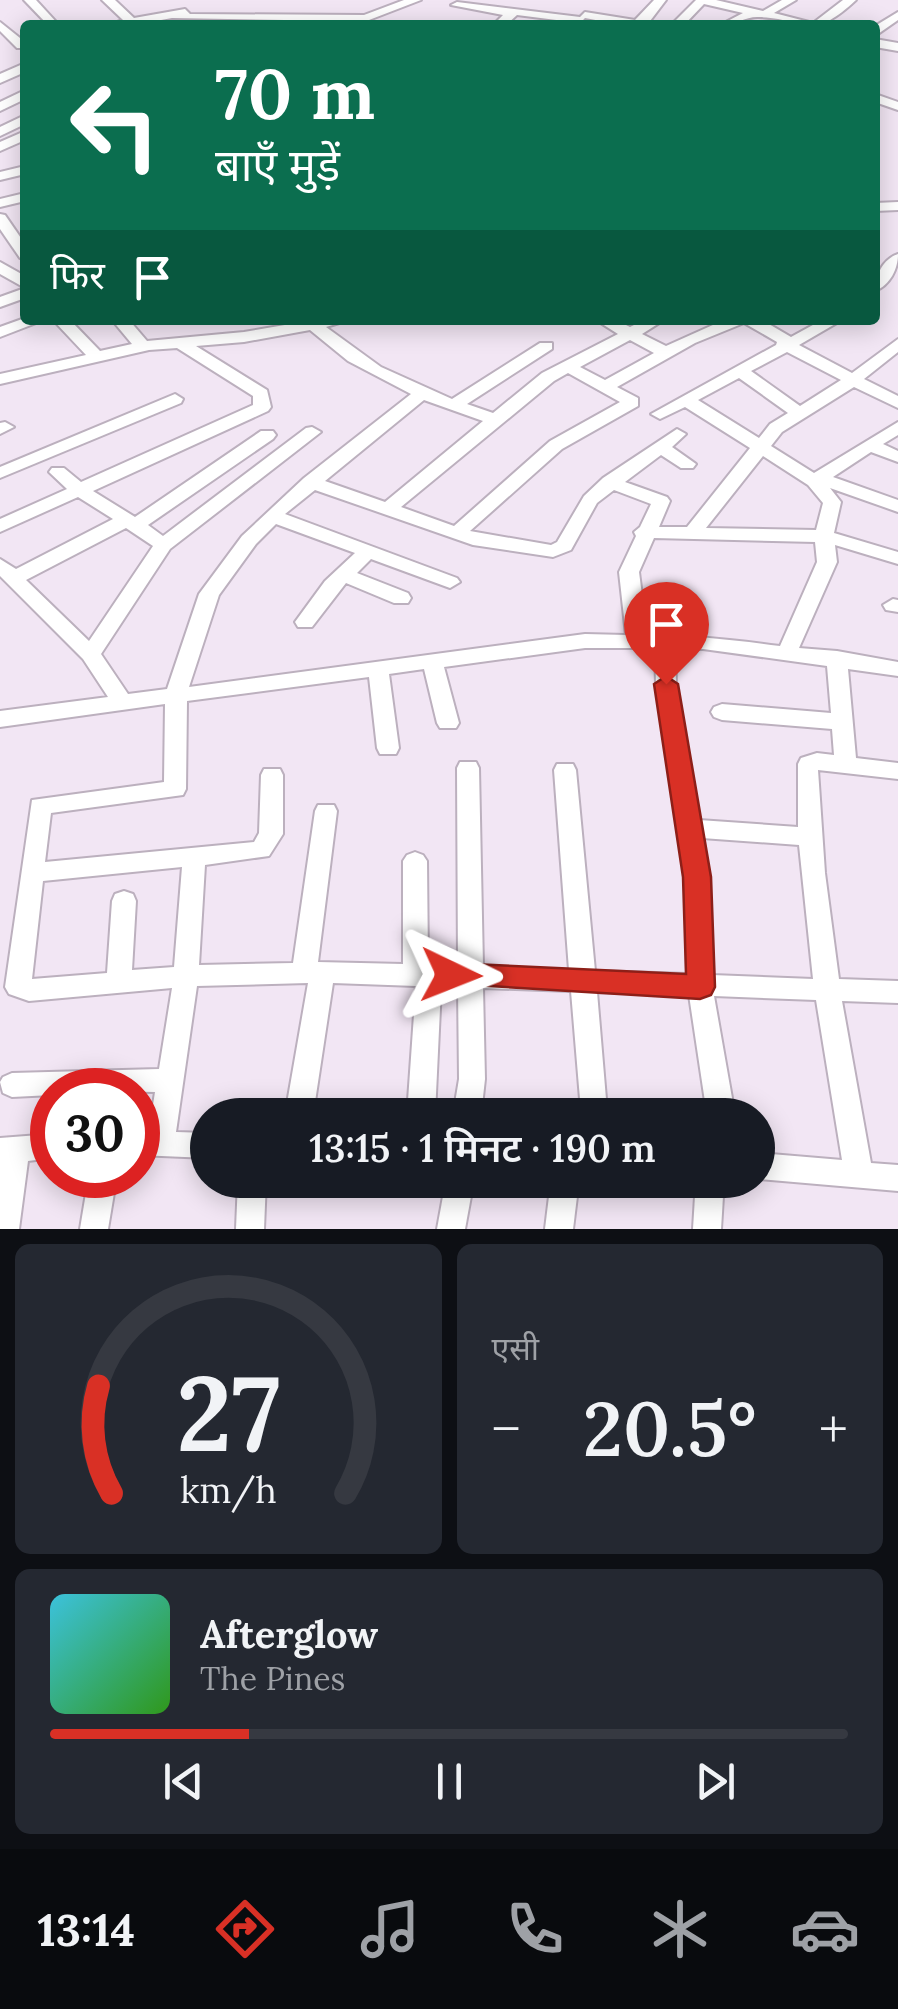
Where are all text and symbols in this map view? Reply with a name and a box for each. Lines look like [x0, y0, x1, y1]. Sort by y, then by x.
text: 70 m [215, 49, 375, 138]
icon: left [50, 60, 180, 190]
text: बाएँ मुड़ें [215, 136, 340, 193]
icon: arrive [125, 250, 180, 305]
text: फिर [50, 251, 105, 299]
pin [624, 582, 709, 685]
icon: arrive [639, 597, 694, 652]
position arrow [399, 923, 503, 1027]
speed limit sign: 30 [30, 1068, 160, 1198]
text: 13:15 · 1 मिनट · 190 m [309, 1124, 656, 1172]
text: एसी [492, 1328, 539, 1369]
text: 27 [176, 1346, 280, 1479]
text: 20.5° [583, 1381, 757, 1477]
text: − [492, 1394, 521, 1464]
text: + [819, 1394, 848, 1464]
text: km/h [180, 1467, 277, 1513]
text: Afterglow [200, 1610, 378, 1658]
text: The Pines [200, 1658, 345, 1699]
icon: previous [156, 1754, 211, 1809]
icon: pause [422, 1754, 477, 1809]
icon: next [688, 1754, 743, 1809]
icon: directions [210, 1894, 280, 1964]
icon: music [355, 1894, 425, 1964]
icon: phone [500, 1894, 570, 1964]
icon: climate [645, 1894, 715, 1964]
icon: car [790, 1894, 860, 1964]
text: 13:14 [38, 1901, 135, 1958]

